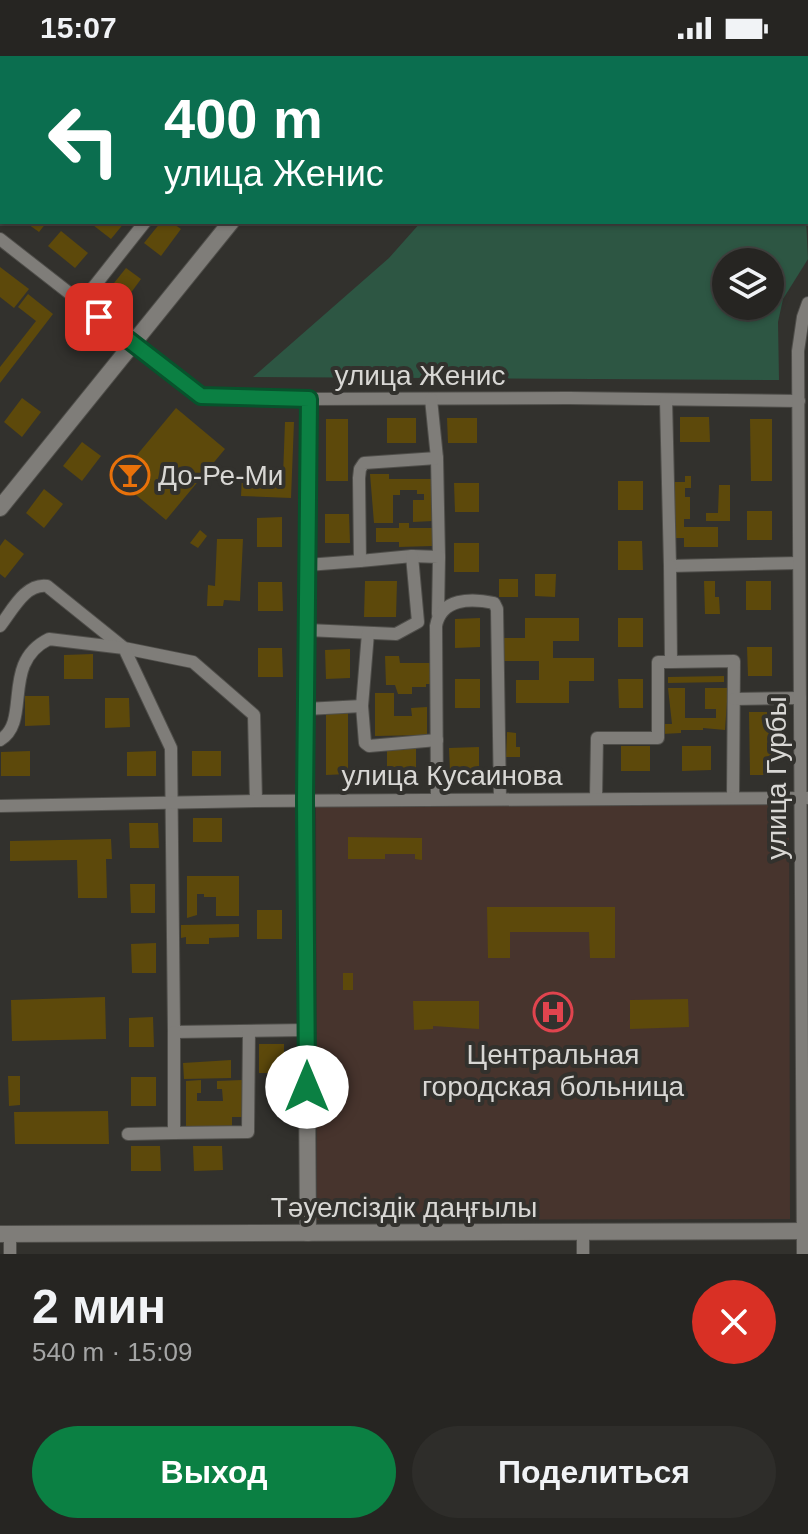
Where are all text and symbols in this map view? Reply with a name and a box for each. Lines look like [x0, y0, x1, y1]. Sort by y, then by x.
text: 15:07 [40, 11, 117, 44]
text: 400 m [164, 87, 323, 150]
icon: left [32, 88, 136, 192]
text: улица Женис [164, 153, 384, 194]
map controls [712, 248, 784, 320]
button: layers [712, 248, 784, 320]
pin [65, 283, 133, 351]
icon: arrive [77, 295, 121, 339]
street label: улица Женис [335, 360, 505, 391]
bar icon: До-Ре-Ми [109, 454, 151, 496]
place label: До-Ре-Ми [158, 460, 283, 491]
street label: улица Гурбы [761, 696, 792, 860]
street label: улица Кусаинова [341, 760, 563, 791]
hospital icon: Центральная городская больница [532, 991, 574, 1033]
place label: Центральная городская больница [422, 1039, 684, 1102]
position arrow [265, 1045, 349, 1129]
street label: Тәуелсіздік даңғылы [271, 1192, 537, 1223]
text: 2 мин [32, 1280, 166, 1333]
button: close [692, 1280, 776, 1364]
text: 540 m · 15:09 [32, 1337, 192, 1367]
button: Выход [32, 1426, 396, 1518]
button: Поделиться [412, 1426, 776, 1518]

